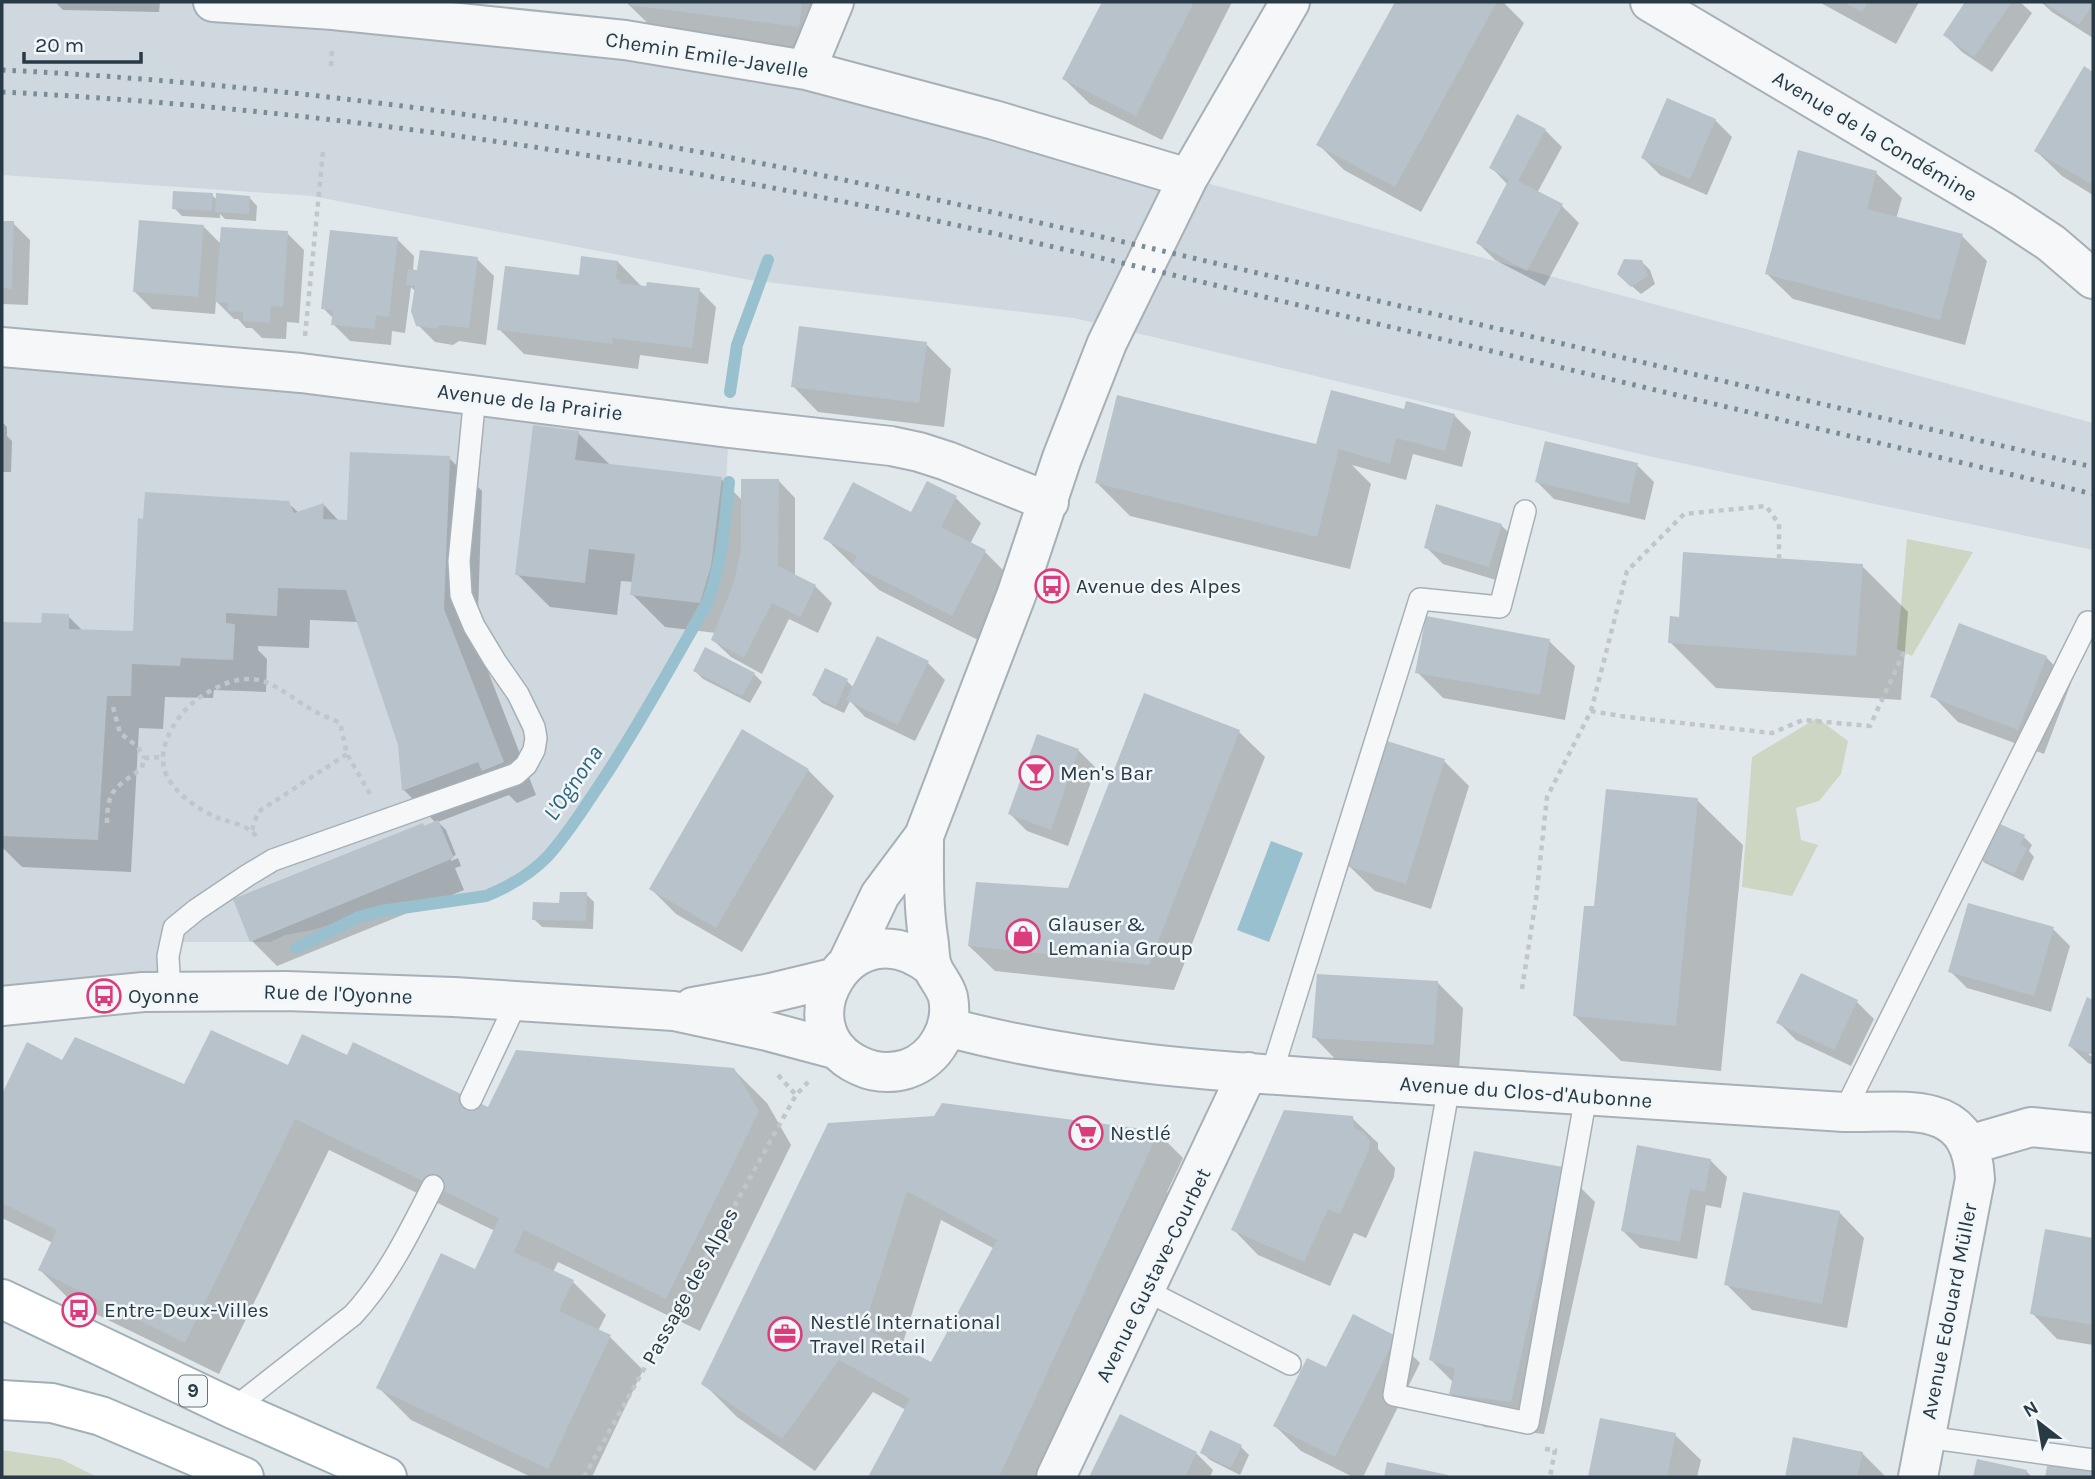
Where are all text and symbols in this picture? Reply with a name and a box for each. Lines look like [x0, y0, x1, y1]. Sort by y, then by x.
scale bar [24, 21, 142, 65]
street label: Chemin Emile-Javelle [604, 27, 810, 83]
text: 20 m [35, 33, 84, 57]
street label: Avenue de la Condémine [1768, 65, 1982, 207]
street label: Avenue de la Prairie [436, 379, 624, 425]
bus stop icon: Avenue des Alpes [1033, 567, 1071, 605]
place label: Avenue des Alpes [1076, 574, 1241, 598]
water label: L'Ognona [537, 740, 609, 826]
bar icon: Men's Bar [1017, 754, 1055, 792]
place label: Men's Bar [1060, 761, 1153, 785]
place label: Glauser & Lemania Group [1048, 912, 1193, 960]
shop icon: Glauser & Lemania Group [1004, 917, 1042, 955]
bus stop icon: Oyonne [85, 977, 123, 1015]
street label: Rue de l'Oyonne [263, 979, 413, 1009]
place label: Oyonne [128, 984, 199, 1008]
street label: Avenue du Clos-d'Aubonne [1399, 1071, 1653, 1113]
supermarket icon: Nestlé [1067, 1114, 1105, 1152]
place label: Nestlé [1110, 1121, 1171, 1145]
street label: Avenue Gustave-Courbet [1091, 1164, 1215, 1386]
street label: Avenue Edouard Müller [1916, 1200, 1982, 1421]
street label: Passage des Alpes [637, 1203, 743, 1369]
bus stop icon: Entre-Deux-Villes [60, 1291, 98, 1329]
place label: Entre-Deux-Villes [104, 1298, 269, 1322]
place label: Nestlé International Travel Retail [810, 1310, 1001, 1358]
office icon: Nestlé International Travel Retail [766, 1315, 804, 1353]
road number: 9 [179, 1376, 207, 1406]
north arrow [2004, 1388, 2074, 1458]
text: N [2019, 1396, 2042, 1422]

